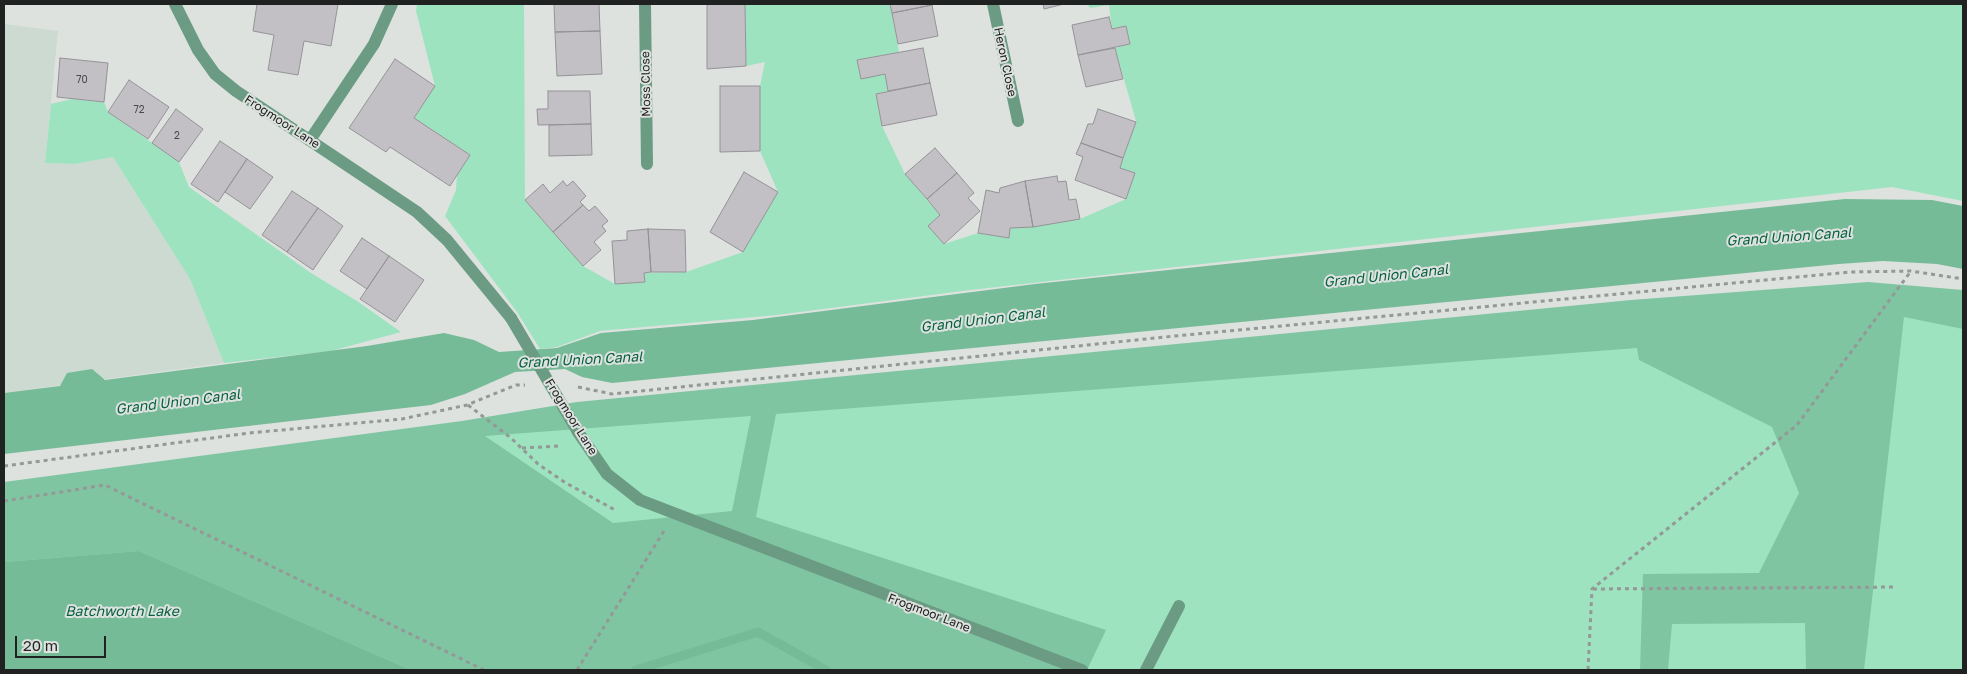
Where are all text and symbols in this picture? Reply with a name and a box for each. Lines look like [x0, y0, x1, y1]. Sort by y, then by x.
street label: Heron Close [991, 26, 1019, 98]
street label: Moss Close [638, 51, 654, 117]
house number: 70 [76, 74, 88, 86]
street label: Frogmoor Lane [242, 92, 322, 152]
house number: 72 [133, 104, 145, 116]
house number: 2 [174, 130, 180, 142]
water label: Grand Union Canal [1726, 224, 1852, 250]
water label: Grand Union Canal [1323, 261, 1449, 291]
water label: Grand Union Canal [920, 304, 1046, 336]
water label: Grand Union Canal [517, 348, 643, 372]
street label: Frogmoor Lane [542, 376, 600, 458]
water label: Grand Union Canal [115, 386, 241, 418]
street label: Frogmoor Lane [886, 591, 972, 635]
water label: Batchworth Lake [65, 604, 179, 620]
scale bar [18, 626, 109, 658]
text: 20 m [23, 636, 58, 654]

